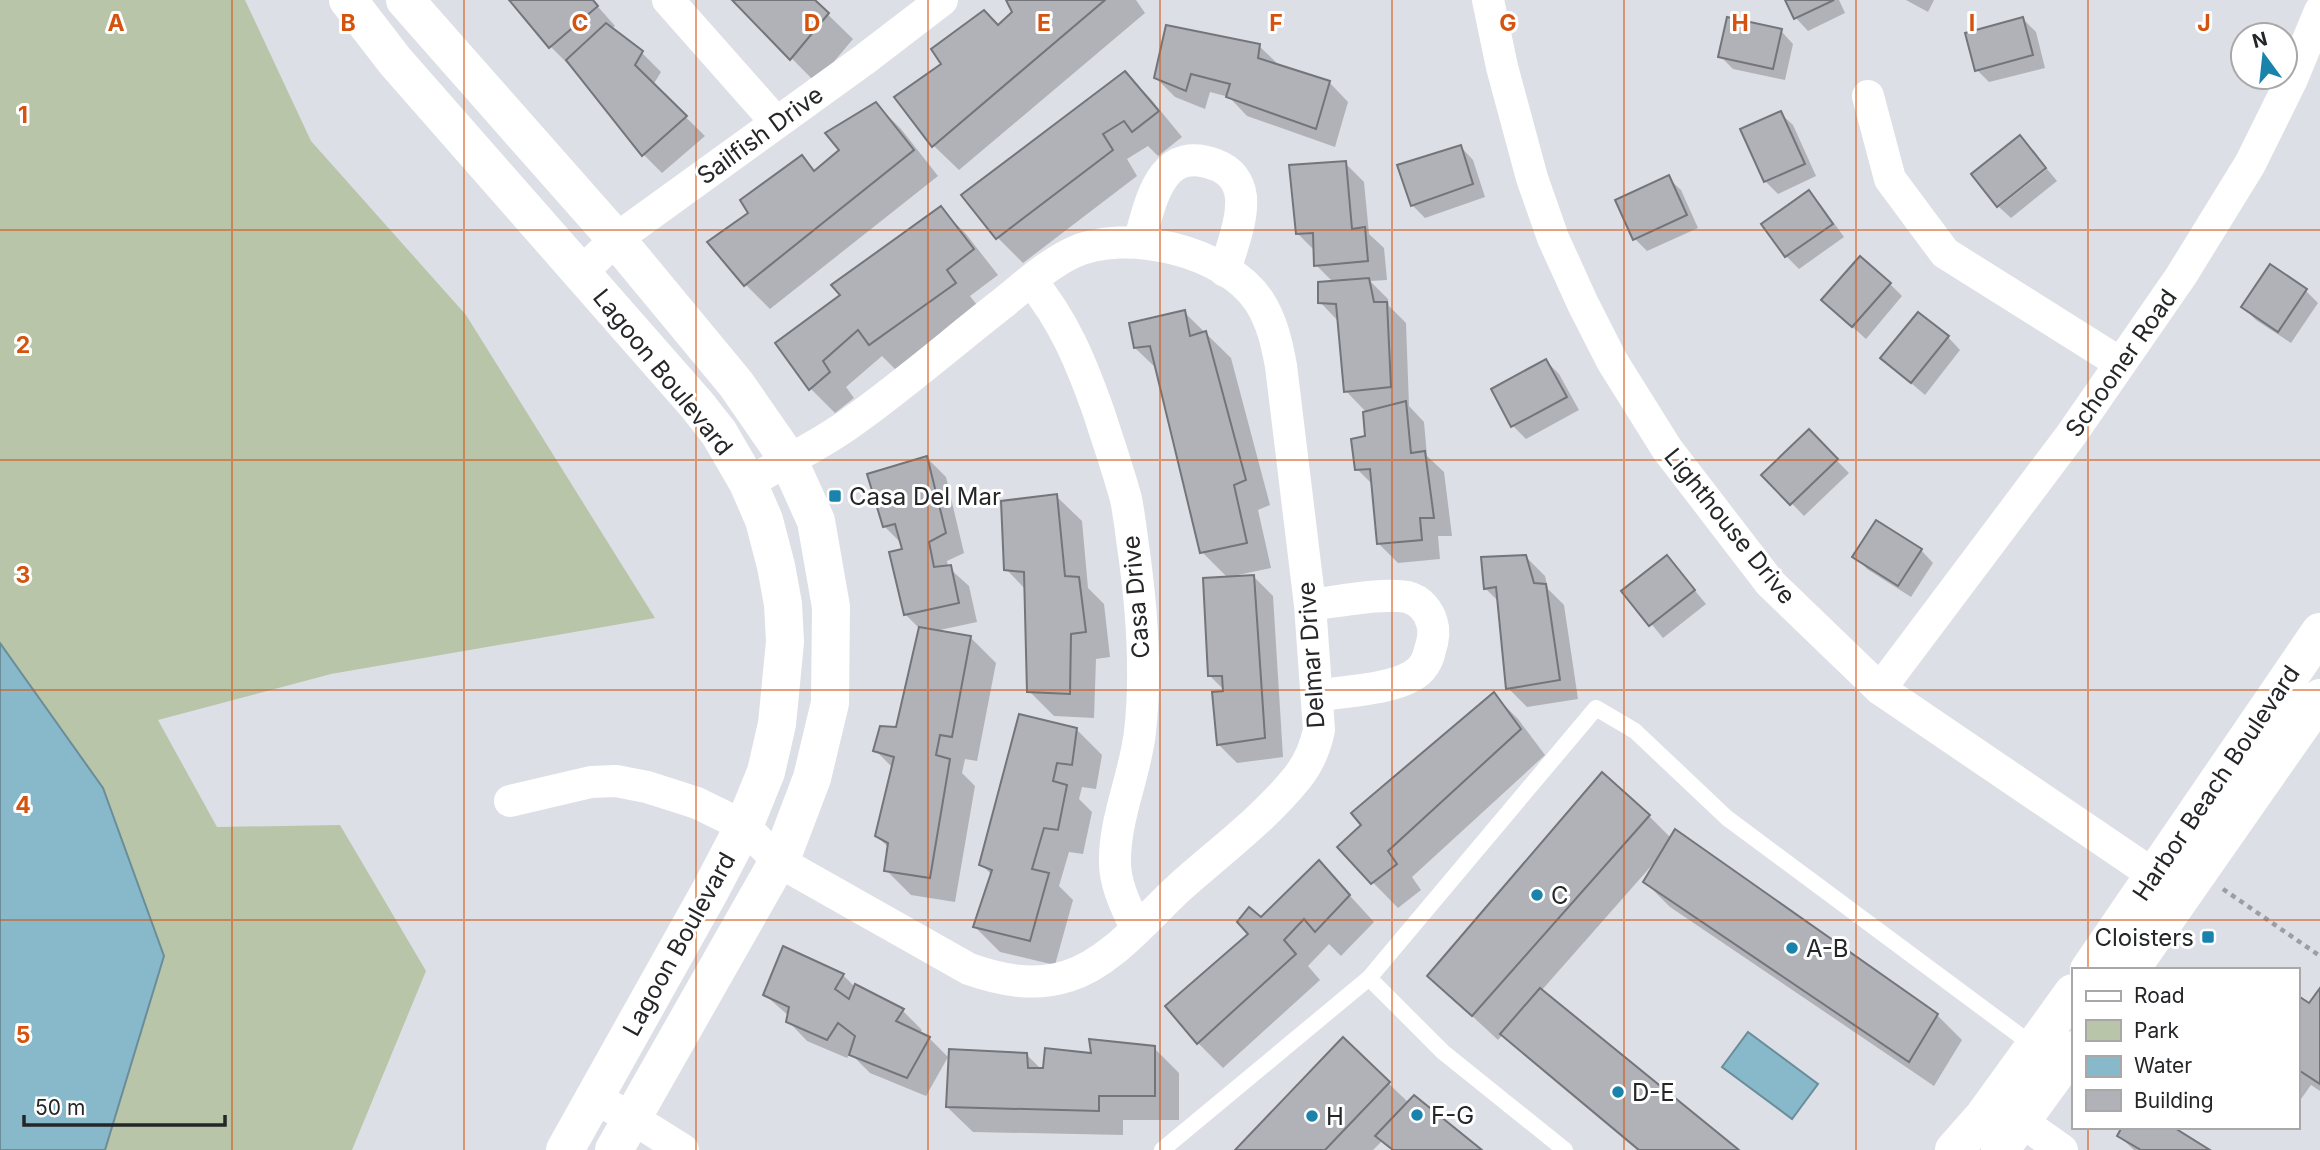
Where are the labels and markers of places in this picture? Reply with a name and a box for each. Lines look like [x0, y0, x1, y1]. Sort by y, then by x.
place label: Casa Del Mar [849, 482, 1001, 511]
marker: Casa Del Mar [827, 488, 843, 504]
place label: C [1551, 881, 1569, 910]
marker: C [1529, 887, 1545, 903]
place label: Cloisters [2094, 923, 2194, 952]
marker: Cloisters [2200, 929, 2216, 945]
place label: A-B [1806, 934, 1849, 963]
marker: A-B [1784, 940, 1800, 956]
place label: D-E [1632, 1078, 1675, 1107]
marker: D-E [1610, 1084, 1626, 1100]
place label: F-G [1431, 1101, 1474, 1130]
place label: H [1326, 1102, 1344, 1131]
marker: F-G [1409, 1107, 1425, 1123]
marker: H [1304, 1108, 1320, 1124]

